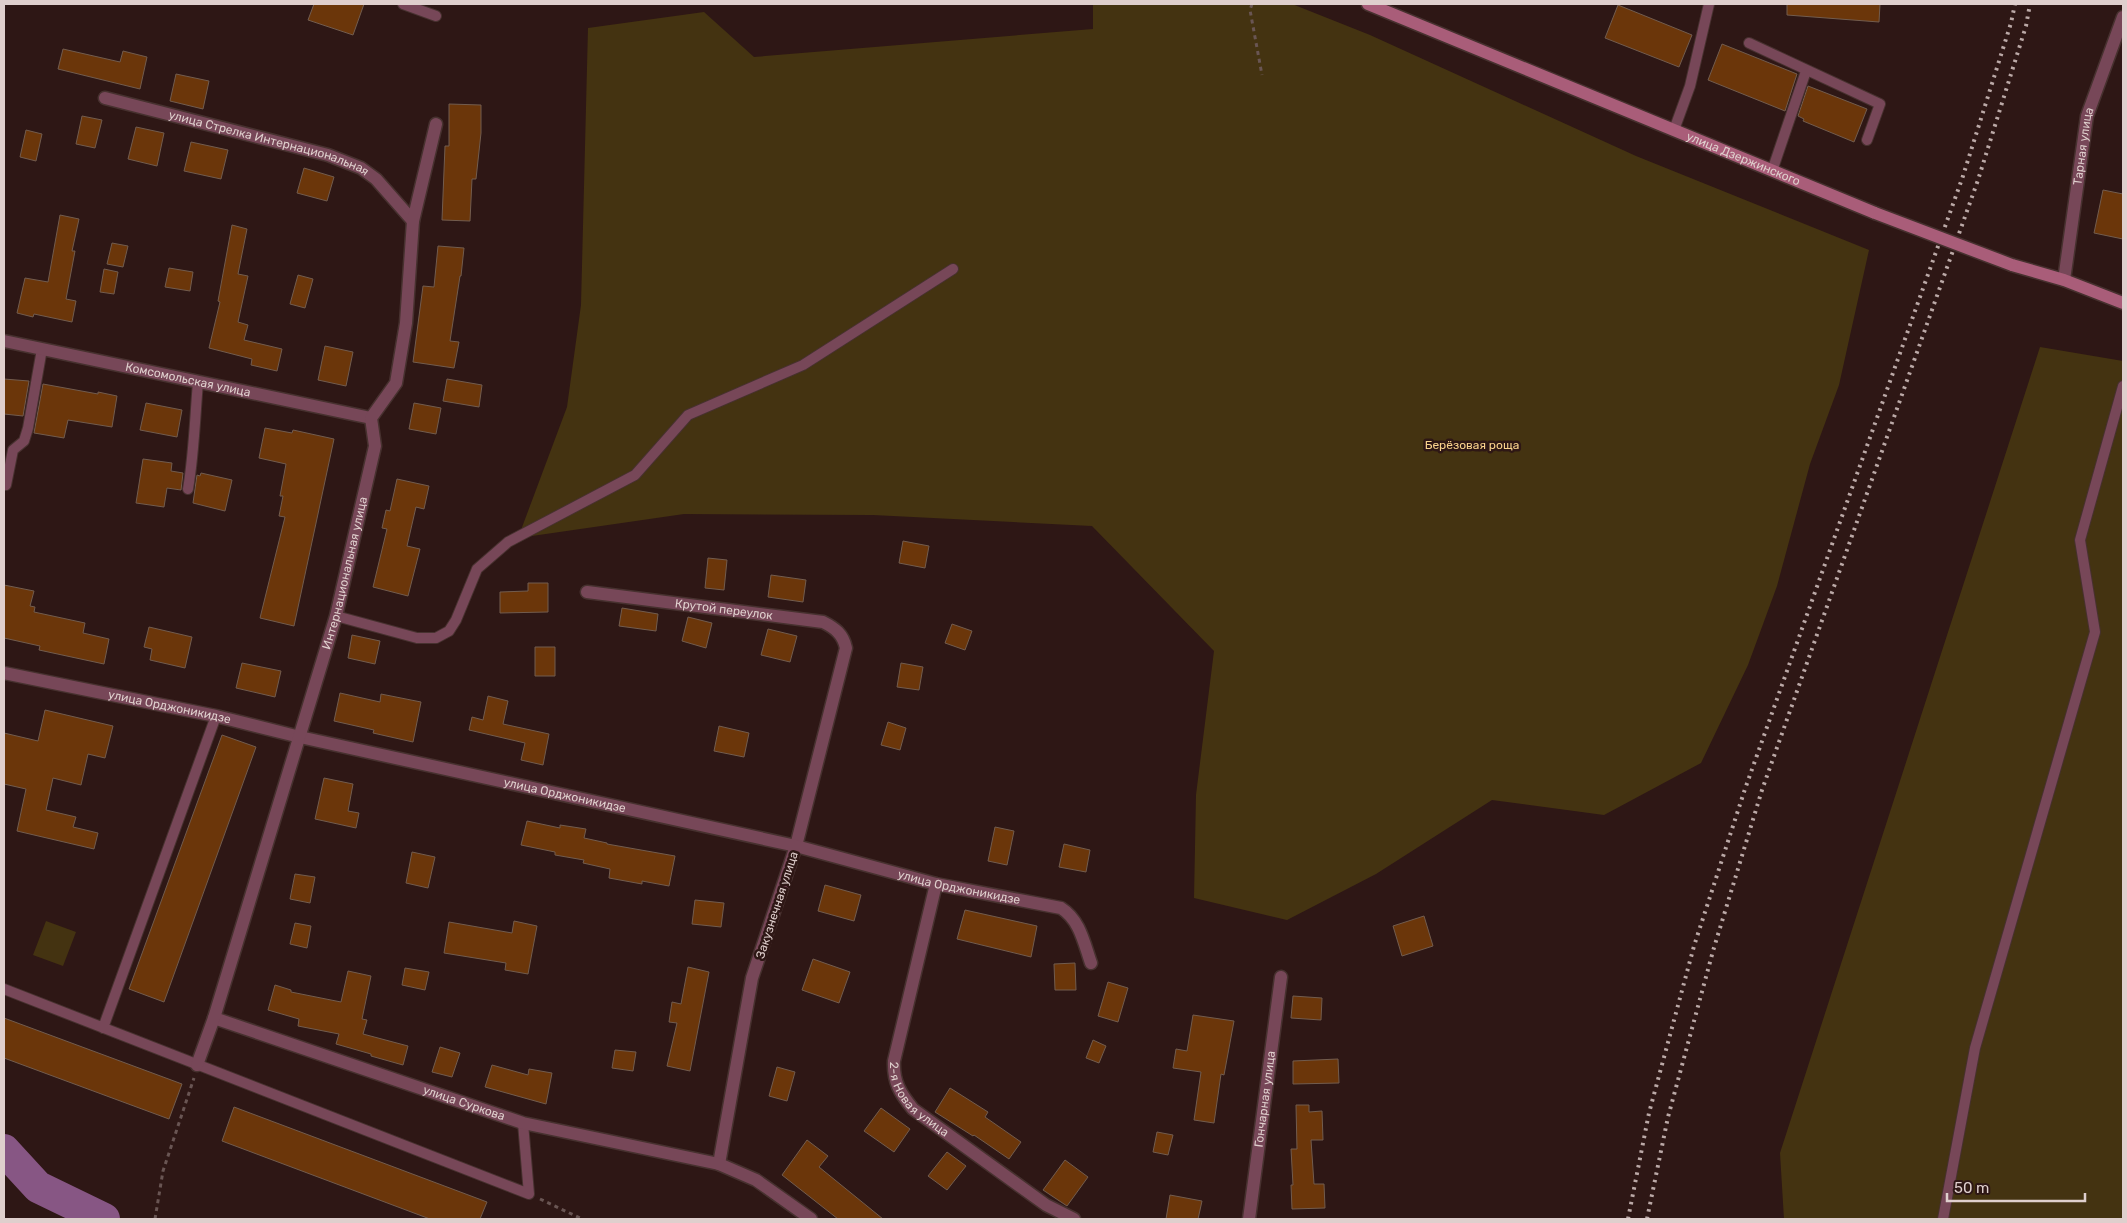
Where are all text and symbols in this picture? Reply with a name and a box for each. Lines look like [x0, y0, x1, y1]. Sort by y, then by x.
street label: Тарная улица [2070, 105, 2097, 186]
street label: улица Стрелка Интернациональная [167, 108, 372, 179]
street label: улица Дзержинского [1684, 129, 1802, 188]
street label: Комсомольская улица [124, 360, 252, 400]
park label: Берёзовая роща [1425, 438, 1519, 452]
street label: Интернациональная улица [319, 495, 370, 651]
street label: Крутой переулок [674, 596, 774, 623]
street label: улица Орджоникидзе [107, 687, 233, 727]
street label: улица Орджоникидзе [502, 775, 628, 815]
street label: Закузнечная улица [753, 850, 801, 960]
street label: улица Орджоникидзе [896, 867, 1022, 907]
street label: Гончарная улица [1252, 1050, 1278, 1148]
street label: 2-я Новая улица [887, 1062, 952, 1140]
street label: улица Суркова [421, 1083, 507, 1123]
scale bar [1947, 1170, 2084, 1202]
text: 50 m [1954, 1179, 1989, 1197]

